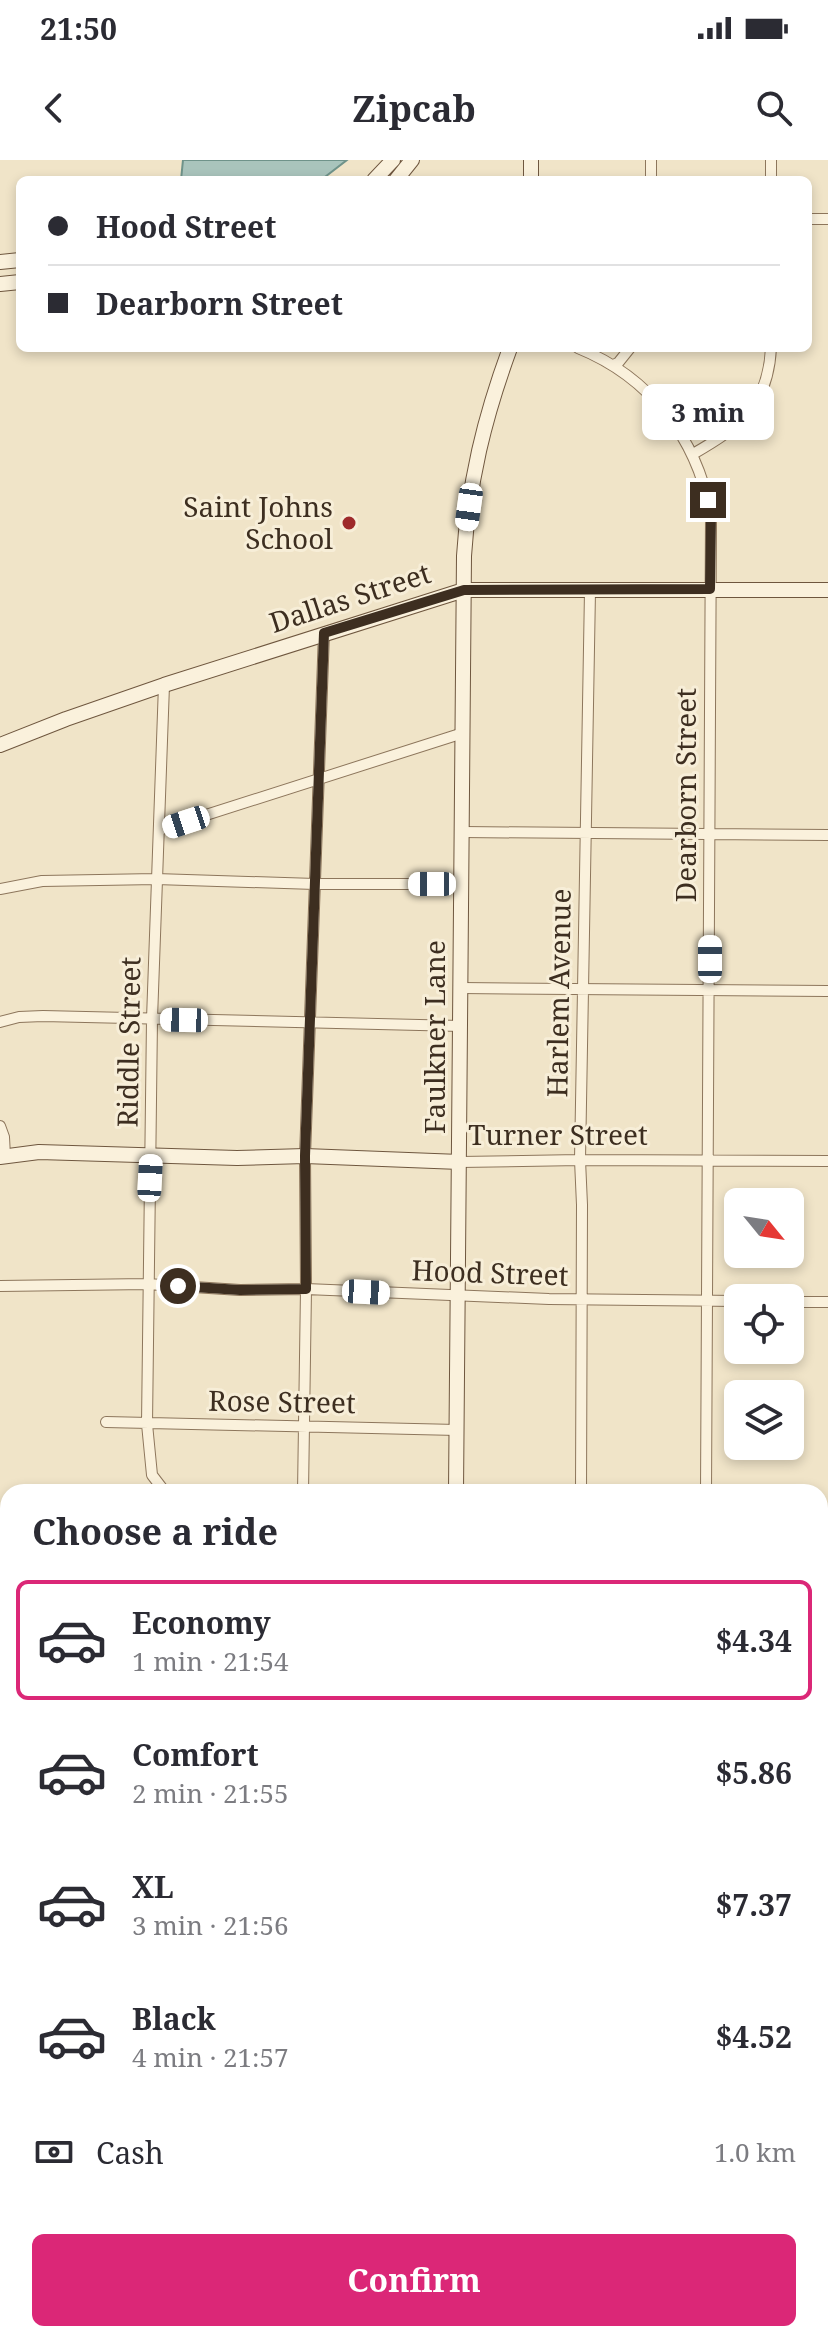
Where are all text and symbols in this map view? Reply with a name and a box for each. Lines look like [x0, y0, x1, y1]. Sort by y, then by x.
text: 21:50 [40, 8, 117, 49]
text: Zipcab [352, 84, 476, 133]
icon: back [32, 86, 76, 130]
icon: search [752, 86, 796, 130]
text: Hood Street [96, 206, 276, 247]
text: Dearborn Street [96, 283, 343, 324]
callout: 3 min [642, 384, 774, 440]
text: 3 min [671, 394, 745, 430]
car [454, 482, 484, 532]
route end [690, 482, 726, 518]
place label: Saint Johns School [183, 487, 333, 557]
marker: Saint Johns School [340, 514, 358, 532]
street label: Dallas Street [264, 553, 435, 641]
street label: Dearborn Street [666, 688, 704, 902]
car [159, 803, 213, 841]
car [408, 872, 456, 896]
street label: Harlem Avenue [537, 888, 579, 1098]
car [698, 935, 722, 983]
street label: Faulkner Lane [415, 940, 453, 1134]
street label: Riddle Street [108, 956, 148, 1128]
car [160, 1008, 208, 1032]
street label: Turner Street [468, 1115, 648, 1153]
car [137, 1153, 163, 1203]
north arrow [724, 1188, 804, 1268]
map controls [724, 1188, 804, 1460]
street label: Hood Street [411, 1250, 569, 1294]
route start [160, 1268, 196, 1304]
car [341, 1279, 391, 1305]
button: locate [724, 1284, 804, 1364]
button: layers [724, 1380, 804, 1460]
street label: Rose Street [208, 1381, 356, 1421]
text: Choose a ride [32, 1507, 278, 1556]
text: Economy [132, 1602, 271, 1643]
icon: car [36, 1604, 108, 1676]
text: $4.34 [715, 1620, 792, 1661]
text: 1 min · 21:54 [132, 1643, 289, 1679]
text: Comfort [132, 1734, 259, 1775]
icon: car [36, 1736, 108, 1808]
text: $5.86 [715, 1752, 792, 1793]
text: 2 min · 21:55 [132, 1775, 289, 1811]
text: XL [132, 1866, 174, 1907]
icon: car [36, 1868, 108, 1940]
text: $7.37 [715, 1884, 792, 1925]
text: 3 min · 21:56 [132, 1907, 289, 1943]
text: Black [132, 1998, 216, 2039]
icon: car [36, 2000, 108, 2072]
text: $4.52 [715, 2016, 792, 2057]
text: 4 min · 21:57 [132, 2039, 289, 2075]
icon: cash [32, 2130, 76, 2174]
text: Cash [96, 2132, 164, 2173]
text: 1.0 km [714, 2134, 796, 2170]
button: Confirm [32, 2234, 796, 2326]

